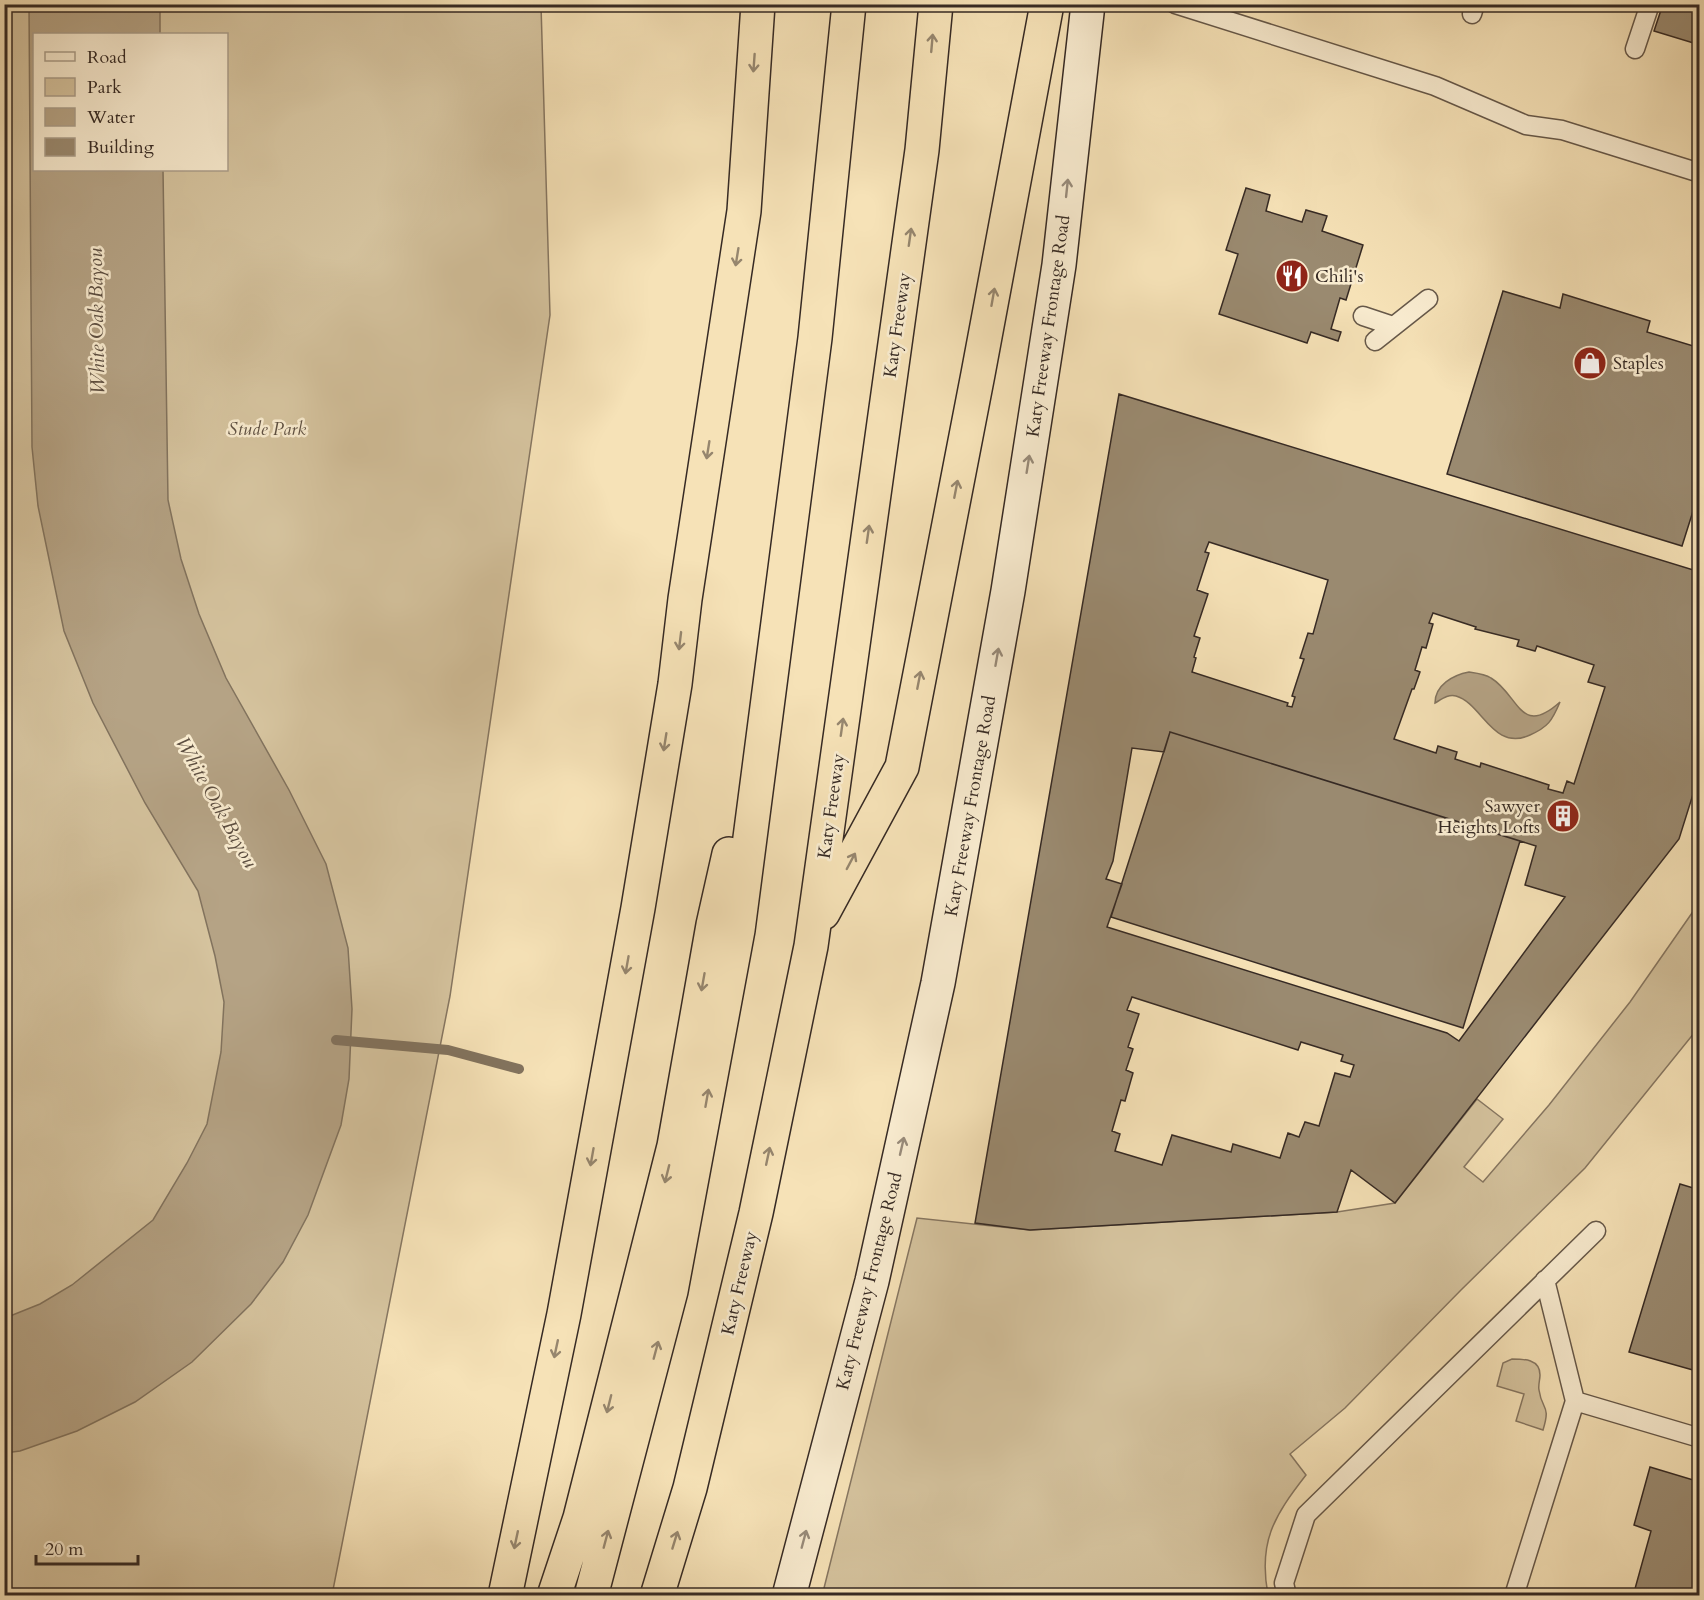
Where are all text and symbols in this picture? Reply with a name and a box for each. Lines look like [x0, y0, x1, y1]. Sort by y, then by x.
legend [33, 33, 228, 171]
one-way arrow [927, 33, 938, 53]
text: Road [87, 45, 127, 70]
one-way arrow [748, 52, 759, 72]
text: Park [87, 75, 122, 100]
text: Water [86, 105, 136, 130]
text: Building [87, 135, 155, 160]
one-way arrow [1062, 179, 1073, 198]
street label: Katy Freeway Frontage Road [1021, 213, 1077, 439]
one-way arrow [904, 227, 915, 247]
water label: White Oak Bayou [82, 247, 111, 394]
one-way arrow [731, 247, 742, 266]
restaurant icon: Chili's [1274, 258, 1310, 294]
place label: Chili's [1315, 264, 1363, 289]
street label: Katy Freeway [878, 270, 917, 379]
one-way arrow [987, 288, 998, 307]
shop icon: Staples [1572, 345, 1608, 381]
place label: Staples [1613, 351, 1664, 376]
park label: Stude Park [228, 417, 306, 442]
one-way arrow [702, 439, 713, 459]
one-way arrow [1023, 455, 1034, 474]
one-way arrow [951, 479, 962, 499]
one-way arrow [863, 524, 874, 544]
one-way arrow [675, 631, 686, 651]
one-way arrow [992, 647, 1003, 667]
one-way arrow [914, 671, 925, 690]
street label: Katy Freeway Frontage Road [939, 693, 1002, 918]
one-way arrow [836, 718, 847, 737]
one-way arrow [660, 731, 671, 751]
water label: White Oak Bayou [169, 732, 264, 873]
street label: Katy Freeway [812, 751, 851, 860]
place label: Sawyer Heights Lofts [1437, 794, 1540, 840]
building icon: Sawyer Heights Lofts [1545, 798, 1581, 834]
one-way arrow [846, 852, 857, 870]
one-way arrow [621, 955, 632, 975]
one-way arrow [697, 972, 708, 992]
one-way arrow [702, 1088, 713, 1108]
one-way arrow [897, 1137, 908, 1156]
one-way arrow [586, 1147, 597, 1167]
one-way arrow [763, 1147, 774, 1166]
one-way arrow [660, 1164, 672, 1183]
street label: Katy Freeway Frontage Road [830, 1169, 909, 1393]
street label: Katy Freeway [715, 1228, 764, 1338]
one-way arrow [550, 1339, 561, 1358]
one-way arrow [650, 1341, 662, 1360]
one-way arrow [602, 1394, 614, 1413]
scale bar [36, 1528, 138, 1566]
one-way arrow [510, 1530, 522, 1549]
one-way arrow [601, 1530, 612, 1549]
one-way arrow [798, 1530, 810, 1549]
one-way arrow [670, 1531, 681, 1550]
text: 20 m [45, 1537, 84, 1562]

